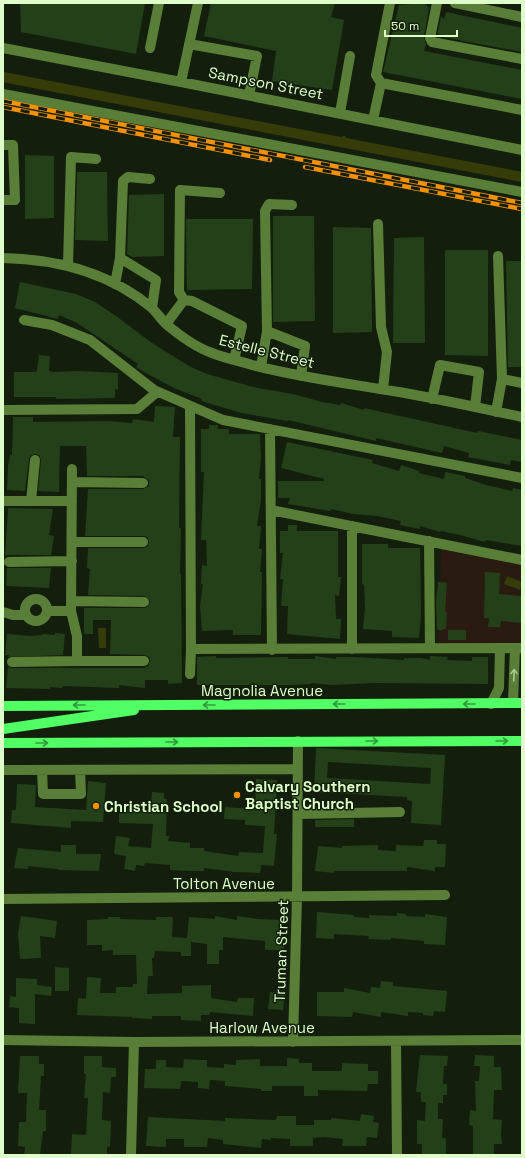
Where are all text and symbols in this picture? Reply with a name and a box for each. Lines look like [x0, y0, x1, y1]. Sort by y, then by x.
scale bar [385, 12, 457, 38]
text: 50 m [391, 18, 419, 34]
street label: Sampson Street [207, 63, 325, 103]
street label: Estelle Street [217, 330, 317, 372]
one-way arrow [510, 669, 518, 682]
street label: Magnolia Avenue [201, 681, 323, 700]
one-way arrow [333, 700, 346, 708]
one-way arrow [463, 700, 476, 708]
one-way arrow [73, 701, 86, 709]
one-way arrow [203, 701, 216, 709]
one-way arrow [365, 737, 378, 745]
one-way arrow [495, 737, 508, 745]
one-way arrow [165, 738, 178, 746]
one-way arrow [35, 739, 48, 747]
place label: Calvary Southern Baptist Church [245, 777, 370, 813]
marker: Calvary Southern Baptist Church [232, 790, 242, 800]
place label: Christian School [104, 797, 223, 816]
marker: Christian School [91, 801, 101, 811]
street label: Tolton Avenue [173, 874, 275, 893]
street label: Truman Street [270, 899, 292, 1003]
street label: Harlow Avenue [209, 1018, 315, 1037]

